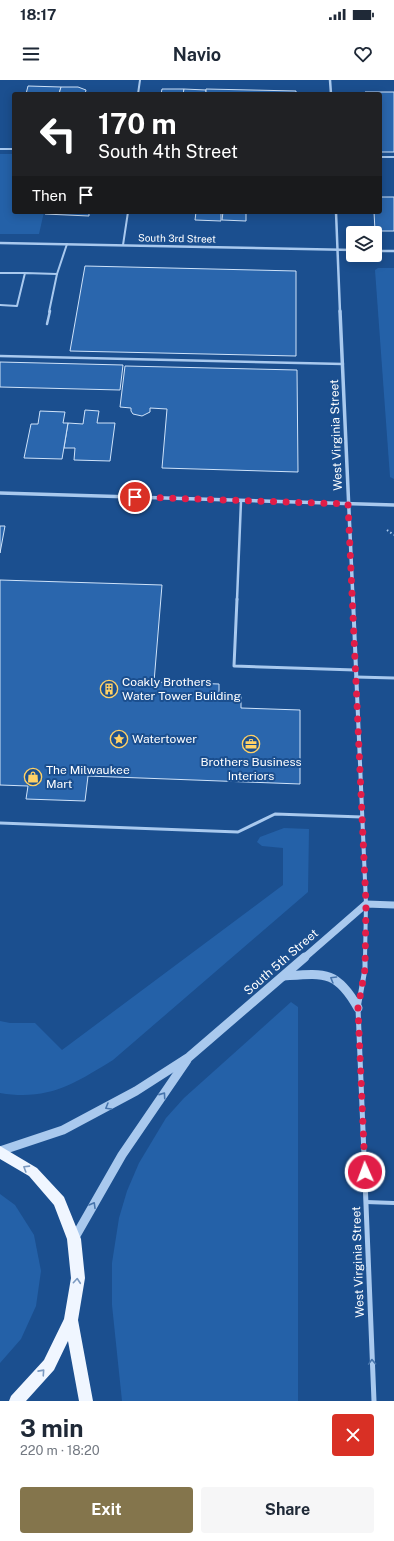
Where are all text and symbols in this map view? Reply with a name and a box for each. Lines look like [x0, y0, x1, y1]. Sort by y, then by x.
text: 18:17 [20, 6, 56, 23]
icon: menu [20, 43, 42, 65]
icon: heart [352, 43, 374, 65]
text: Navio [173, 44, 221, 65]
text: 170 m [98, 107, 177, 140]
icon: left [32, 108, 84, 160]
text: South 4th Street [98, 141, 238, 162]
icon: arrive [75, 184, 97, 206]
text: Then [32, 187, 67, 204]
map controls [346, 226, 382, 262]
button: layers [346, 226, 382, 262]
street label: South 3rd Street [138, 231, 216, 245]
street label: West Virginia Street [327, 379, 345, 491]
pin [118, 480, 152, 514]
icon: arrive [124, 486, 146, 508]
place label: Coakly Brothers Water Tower Building [122, 675, 241, 703]
building icon: Coakly Brothers Water Tower Building [99, 679, 119, 699]
place icon: Watertower [109, 729, 129, 749]
place label: Watertower [132, 732, 197, 746]
office icon: Brothers Business Interiors [241, 734, 261, 754]
place label: Brothers Business Interiors [200, 755, 302, 783]
place label: The Milwaukee Mart [46, 763, 130, 791]
shop icon: The Milwaukee Mart [23, 767, 43, 787]
street label: South 5th Street [241, 926, 321, 998]
one-way arrow [330, 976, 337, 984]
one-way arrow [158, 1093, 165, 1100]
one-way arrow [105, 1102, 112, 1109]
position arrow [344, 1151, 386, 1193]
one-way arrow [23, 1165, 30, 1173]
one-way arrow [89, 1202, 96, 1209]
street label: West Virginia Street [349, 1206, 367, 1318]
one-way arrow [72, 1278, 81, 1284]
one-way arrow [368, 1359, 376, 1365]
one-way arrow [37, 1369, 45, 1377]
text: 3 min [20, 1414, 84, 1442]
button: close [332, 1414, 374, 1456]
text: 220 m · 18:20 [20, 1443, 100, 1458]
button: Exit [20, 1487, 193, 1533]
button: Share [201, 1487, 374, 1533]

